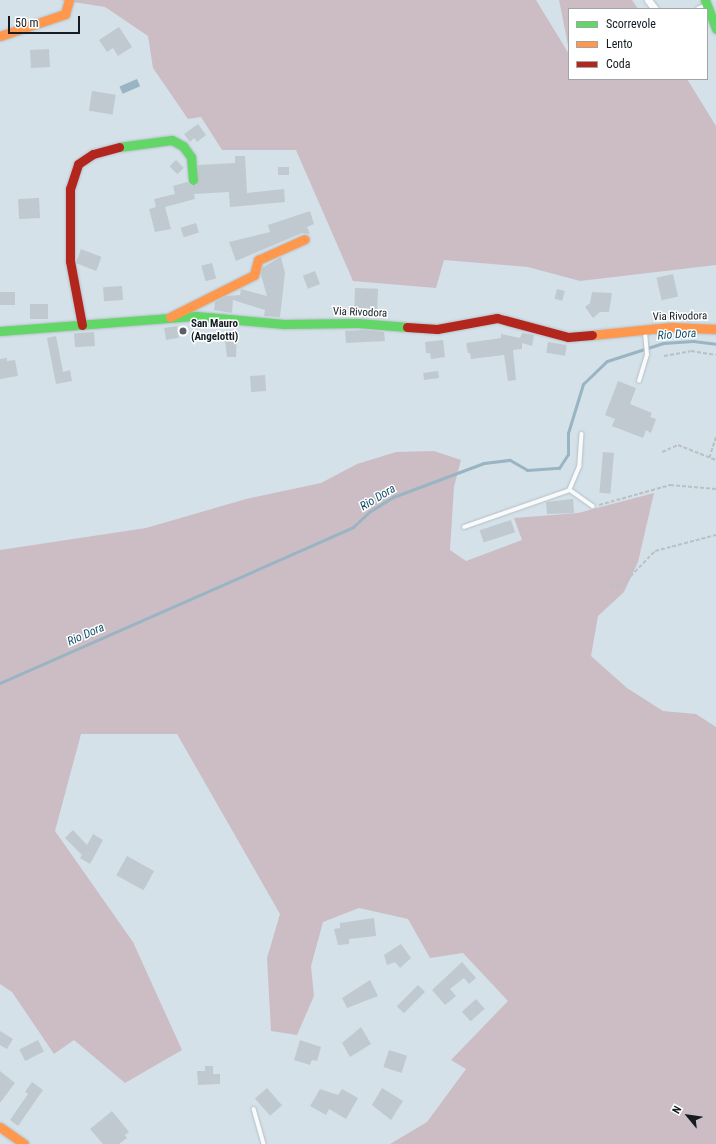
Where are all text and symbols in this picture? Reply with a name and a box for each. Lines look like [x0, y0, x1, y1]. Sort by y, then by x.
scale bar [10, 8, 82, 34]
legend [568, 8, 708, 80]
text: 50 m [15, 16, 39, 30]
text: Scorrevole [606, 17, 656, 31]
text: Lento [606, 37, 633, 51]
text: Coda [606, 57, 631, 71]
street label: Via Rivodora [333, 305, 387, 321]
street label: Via Rivodora [653, 310, 707, 324]
place label: San Mauro (Angelotti) [191, 318, 238, 344]
marker: San Mauro (Angelotti) [178, 326, 188, 336]
water label: Rio Dora [657, 326, 697, 344]
water label: Rio Dora [358, 482, 398, 514]
water label: Rio Dora [65, 621, 107, 649]
north arrow [668, 1096, 708, 1136]
text: N [670, 1104, 684, 1116]

